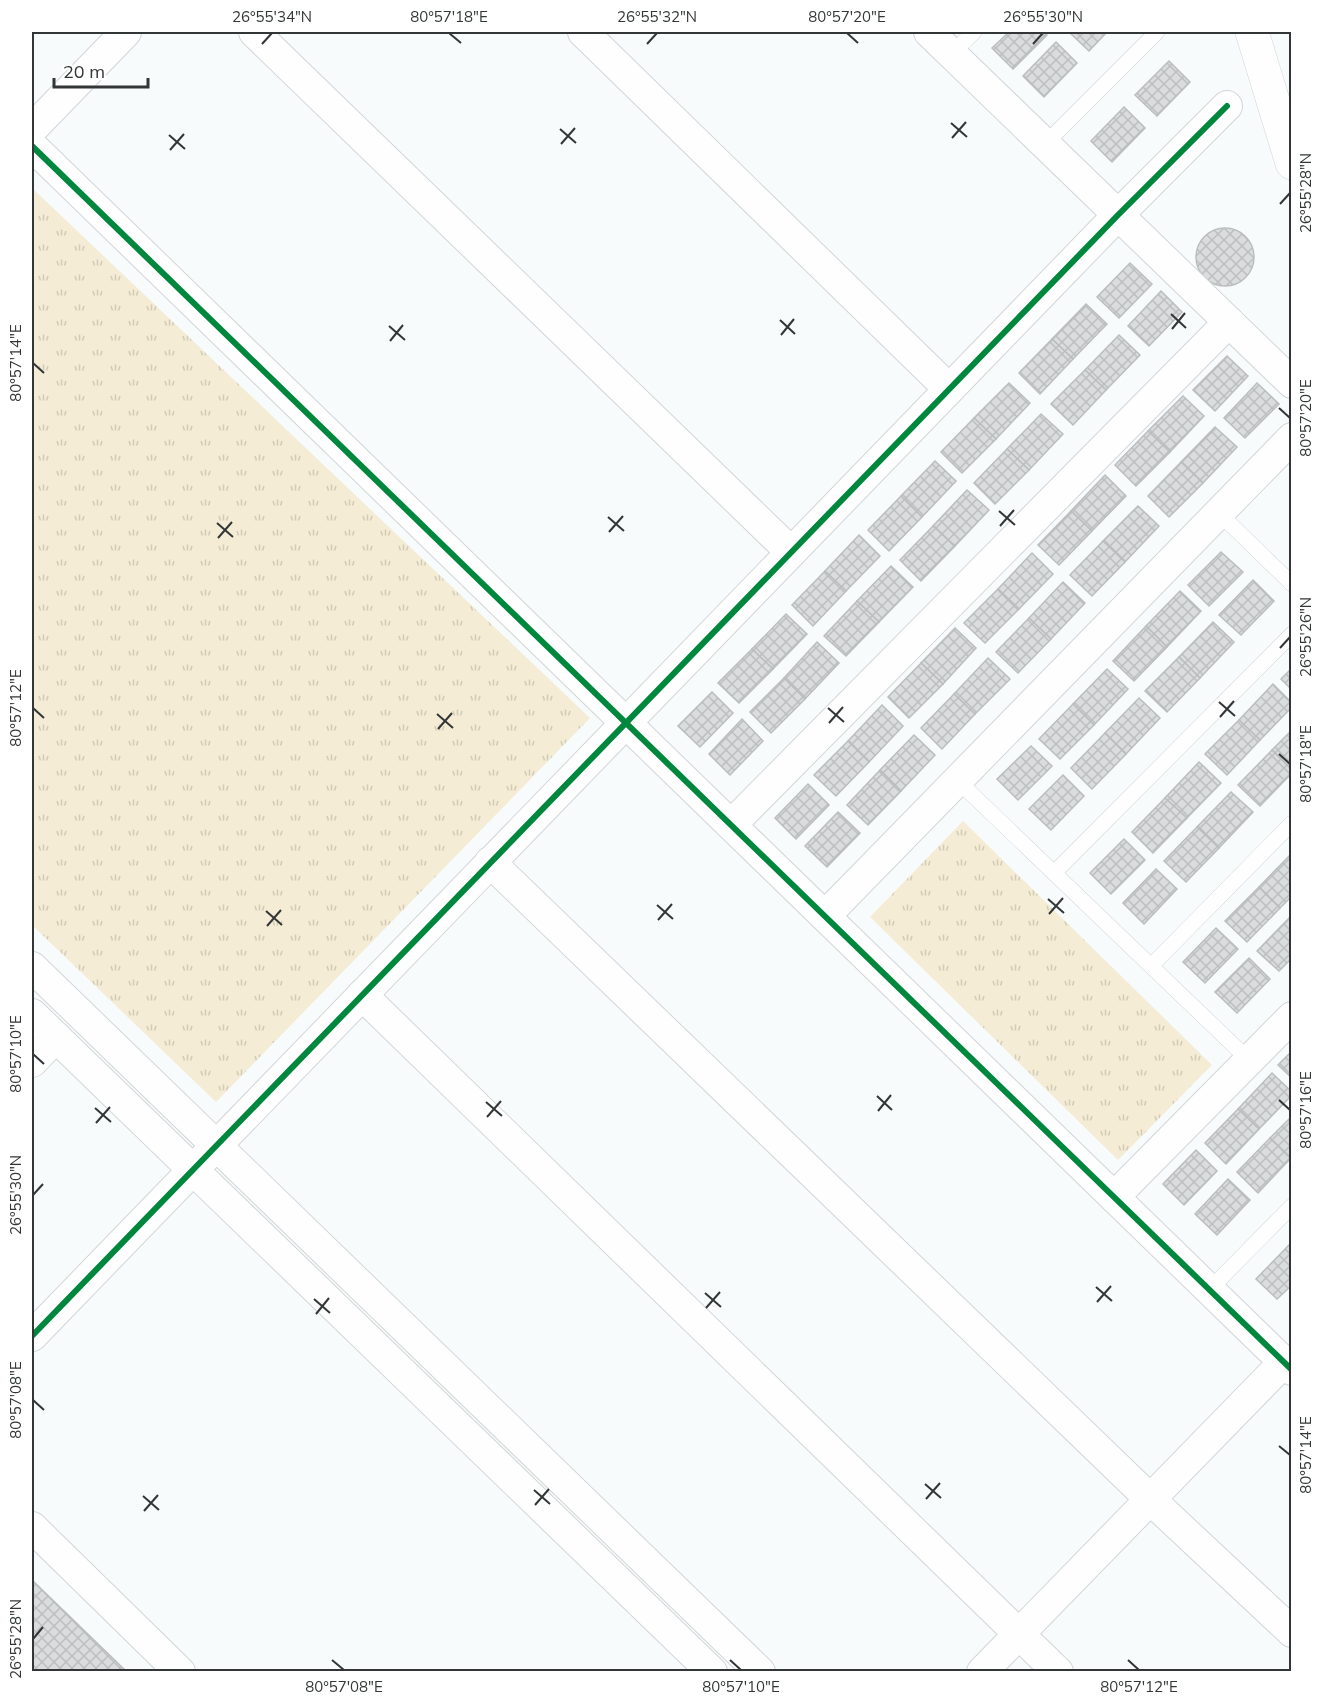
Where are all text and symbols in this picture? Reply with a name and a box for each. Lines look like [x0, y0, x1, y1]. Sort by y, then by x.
text: 26°55'34"N [232, 7, 312, 26]
text: 80°57'18"E [410, 7, 488, 26]
text: 26°55'32"N [617, 7, 697, 26]
text: 80°57'20"E [808, 7, 886, 26]
text: 26°55'30"N [1003, 7, 1083, 26]
scale bar [54, 51, 148, 89]
text: 20 m [63, 60, 105, 83]
text: 26°55'28"N [1296, 153, 1315, 233]
text: 80°57'14"E [6, 324, 25, 402]
text: 80°57'20"E [1296, 379, 1315, 457]
text: 26°55'26"N [1296, 597, 1315, 677]
text: 80°57'12"E [6, 669, 25, 747]
text: 80°57'18"E [1296, 725, 1315, 803]
text: 80°57'10"E [6, 1015, 25, 1093]
text: 80°57'16"E [1296, 1071, 1315, 1149]
text: 26°55'30"N [6, 1155, 25, 1235]
text: 80°57'08"E [6, 1361, 25, 1439]
text: 80°57'14"E [1296, 1416, 1315, 1494]
text: 26°55'28"N [6, 1599, 25, 1679]
text: 80°57'08"E [305, 1677, 383, 1696]
text: 80°57'10"E [702, 1677, 780, 1696]
text: 80°57'12"E [1100, 1677, 1178, 1696]

